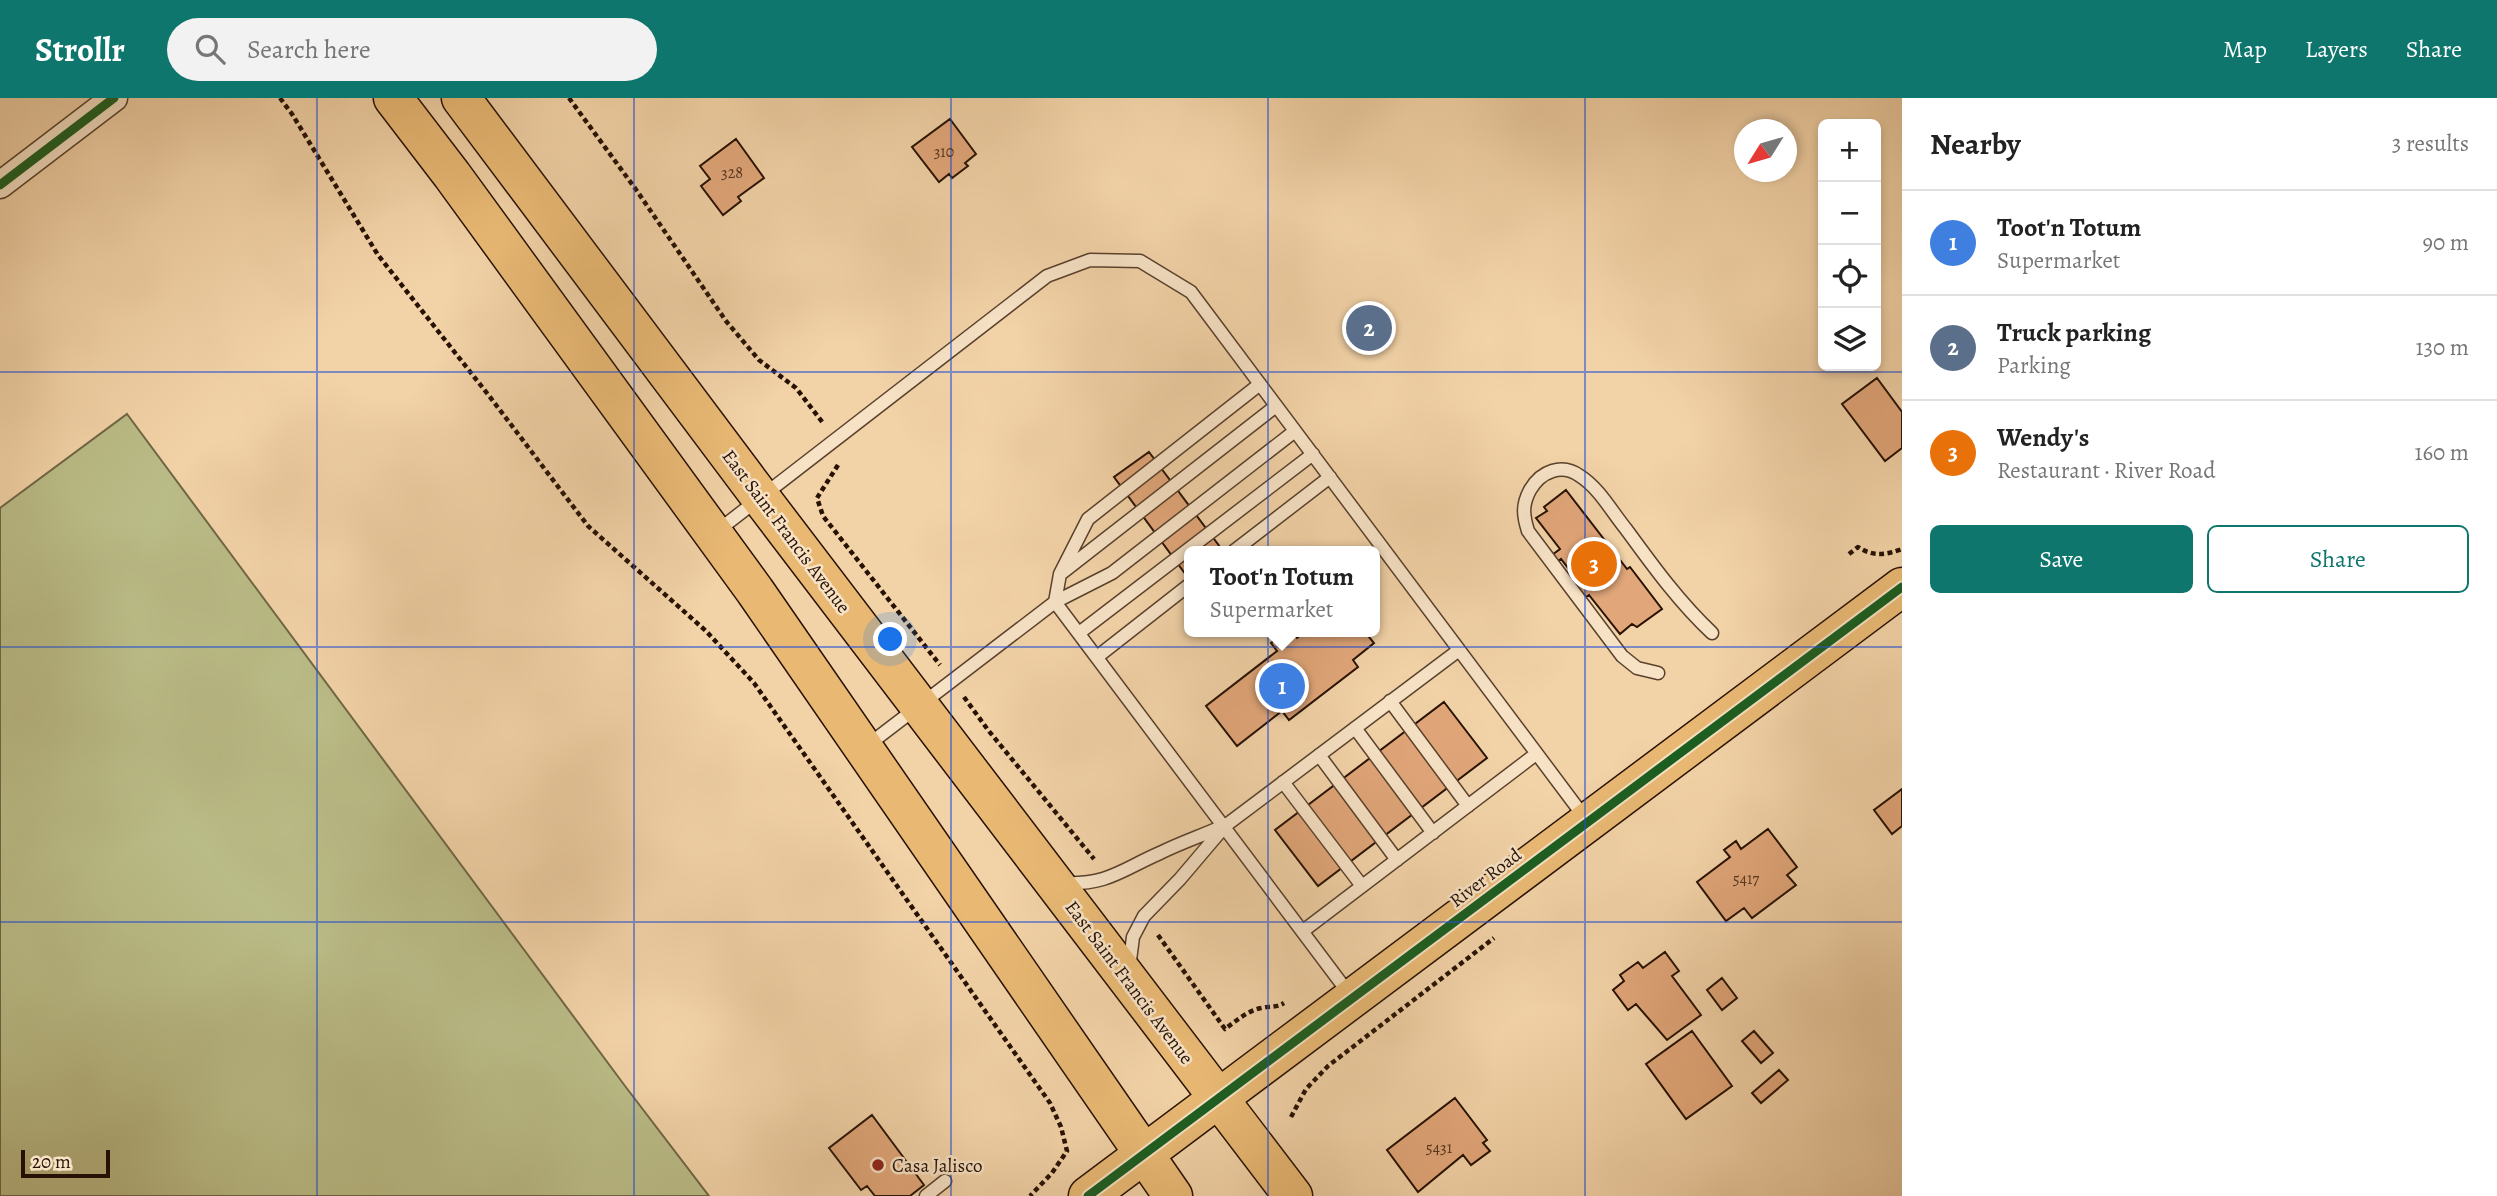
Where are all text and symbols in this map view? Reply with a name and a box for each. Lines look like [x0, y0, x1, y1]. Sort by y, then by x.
search box [167, 18, 657, 81]
text: Strollr [35, 27, 125, 72]
icon: search [191, 30, 229, 68]
text: Search here [247, 32, 371, 67]
text: Map [2223, 33, 2267, 65]
text: Layers [2305, 33, 2368, 65]
text: Share [2406, 33, 2462, 65]
north arrow [1734, 119, 1797, 182]
map controls [1818, 119, 1881, 371]
button: + [1818, 119, 1881, 182]
text: Nearby [1930, 124, 2021, 164]
text: 3 results [2392, 128, 2469, 159]
house number: 310 [934, 141, 954, 163]
house number: 328 [721, 162, 743, 184]
button: − [1818, 182, 1881, 245]
text: Toot'n Totum [1997, 210, 2141, 245]
text: 1 [1949, 227, 1957, 258]
text: 90 m [2423, 227, 2469, 258]
button: locate [1818, 245, 1881, 308]
text: Supermarket [1997, 245, 2120, 276]
pin: 2 [1346, 302, 1392, 354]
button: layers [1818, 308, 1881, 371]
text: Truck parking [1997, 315, 2151, 350]
text: 2 [1947, 332, 1959, 363]
text: 130 m [2416, 332, 2469, 363]
text: Parking [1997, 350, 2071, 381]
text: Wendy's [1997, 420, 2089, 455]
text: 3 [1948, 437, 1958, 468]
text: 160 m [2415, 437, 2469, 468]
street label: East Saint Francis Avenue [716, 444, 856, 619]
text: Restaurant · River Road [1997, 455, 2216, 486]
button: Save [1930, 525, 2193, 593]
button: Share [2207, 525, 2469, 593]
pin: 3 [1571, 538, 1617, 590]
popup [1184, 546, 1380, 637]
text: Toot'n Totum [1210, 559, 1354, 594]
text: Supermarket [1210, 594, 1333, 625]
your location [873, 622, 907, 656]
pin: 1 [1259, 660, 1305, 712]
street label: River Road [1444, 842, 1528, 913]
house number: 5417 [1733, 868, 1759, 890]
street label: East Saint Francis Avenue [1059, 895, 1199, 1070]
house number: 5431 [1426, 1137, 1453, 1159]
scale bar [21, 1147, 110, 1179]
text: 20 m [32, 1149, 71, 1175]
place label: Casa Jalisco [892, 1153, 982, 1179]
marker: Casa Jalisco [870, 1157, 886, 1173]

